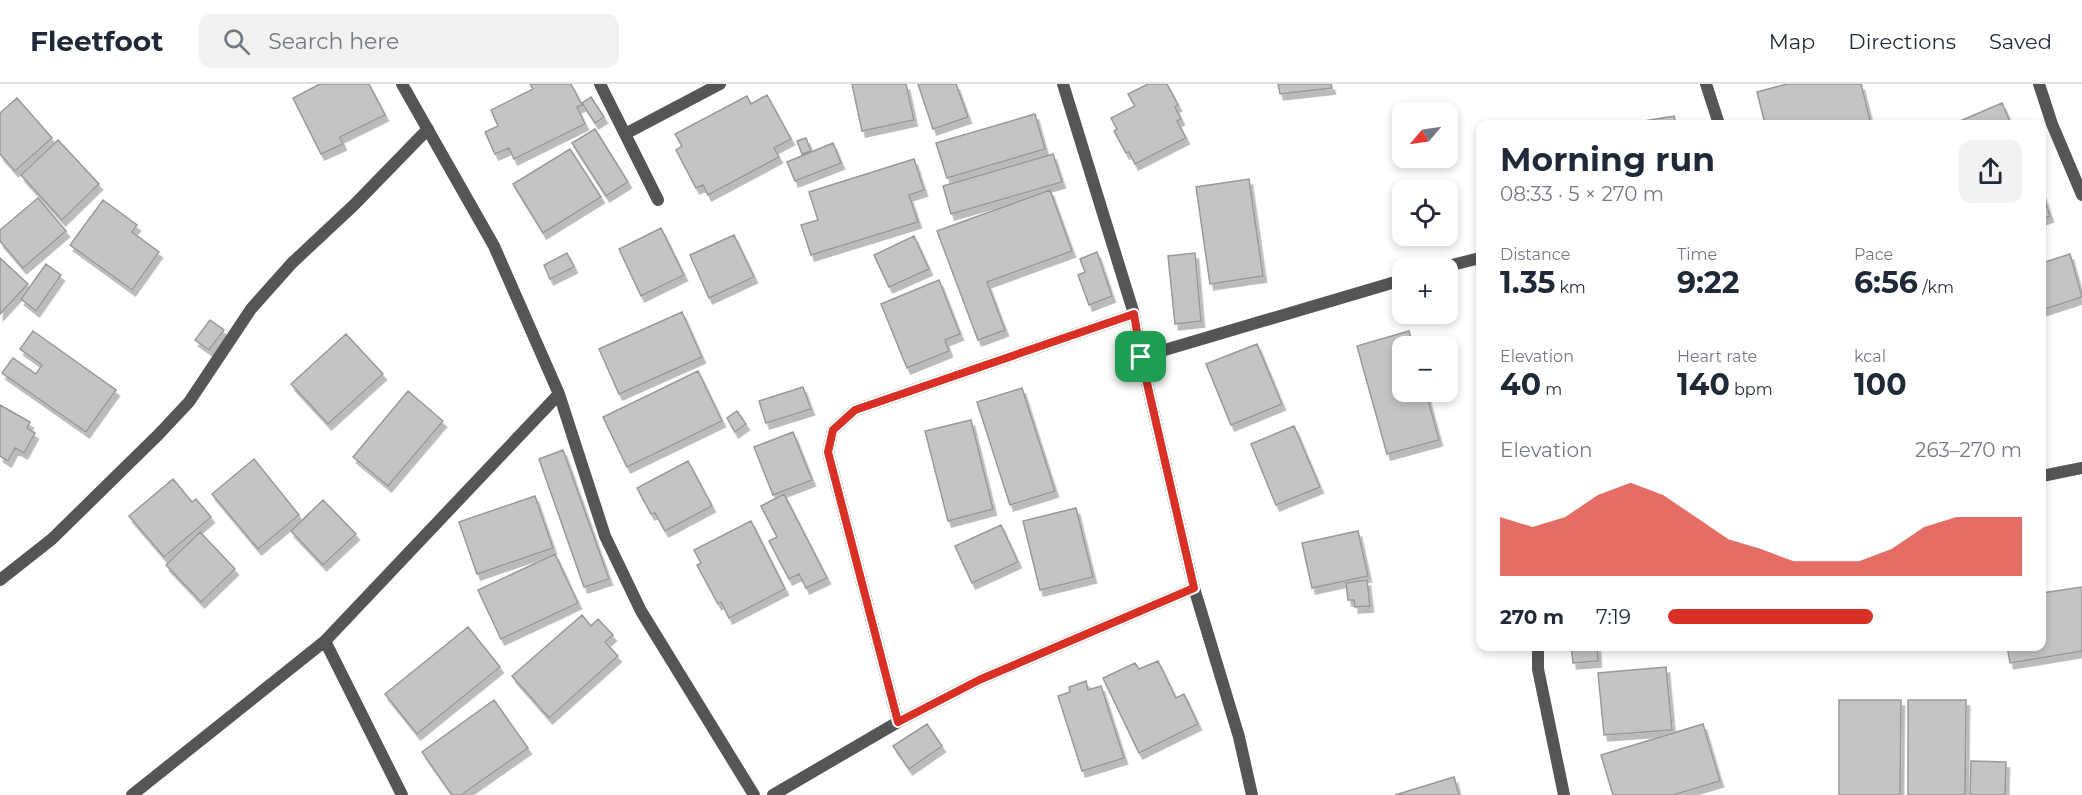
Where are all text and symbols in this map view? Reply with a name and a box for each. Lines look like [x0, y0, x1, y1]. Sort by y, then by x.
search box [199, 14, 619, 68]
text: Fleetfoot [30, 24, 163, 58]
icon: search [220, 25, 253, 58]
text: Search here [268, 28, 399, 55]
text: Map [1769, 29, 1815, 54]
text: Directions [1848, 29, 1956, 54]
text: Saved [1989, 29, 2052, 54]
north arrow [1392, 102, 1458, 168]
map controls [1392, 102, 1458, 402]
text: Morning run [1500, 139, 1715, 179]
button: share [1959, 140, 2022, 203]
button: locate [1392, 180, 1458, 246]
text: 08:33 · 5 × 270 m [1500, 182, 1664, 206]
text: Distance [1500, 245, 1570, 264]
text: Time [1677, 245, 1717, 264]
text: Pace [1854, 245, 1893, 264]
button: + [1392, 258, 1458, 324]
text: 1.35 [1500, 264, 1555, 301]
text: 9:22 [1677, 264, 1739, 301]
text: 6:56 [1854, 264, 1918, 301]
text: km [1555, 278, 1586, 297]
text: /km [1918, 278, 1954, 297]
pin [1115, 331, 1166, 382]
button: − [1392, 336, 1458, 402]
icon: arrive [1124, 340, 1157, 373]
text: Elevation [1500, 347, 1574, 366]
text: Heart rate [1677, 347, 1757, 366]
text: kcal [1854, 347, 1886, 366]
text: 40 [1500, 366, 1541, 403]
text: 140 [1677, 366, 1730, 403]
text: 100 [1854, 366, 1907, 403]
text: m [1541, 380, 1562, 399]
text: bpm [1730, 380, 1773, 399]
text: Elevation [1500, 438, 1592, 462]
text: 263–270 m [1915, 438, 2022, 462]
text: 270 m [1500, 605, 1564, 629]
text: 7:19 [1596, 605, 1631, 629]

